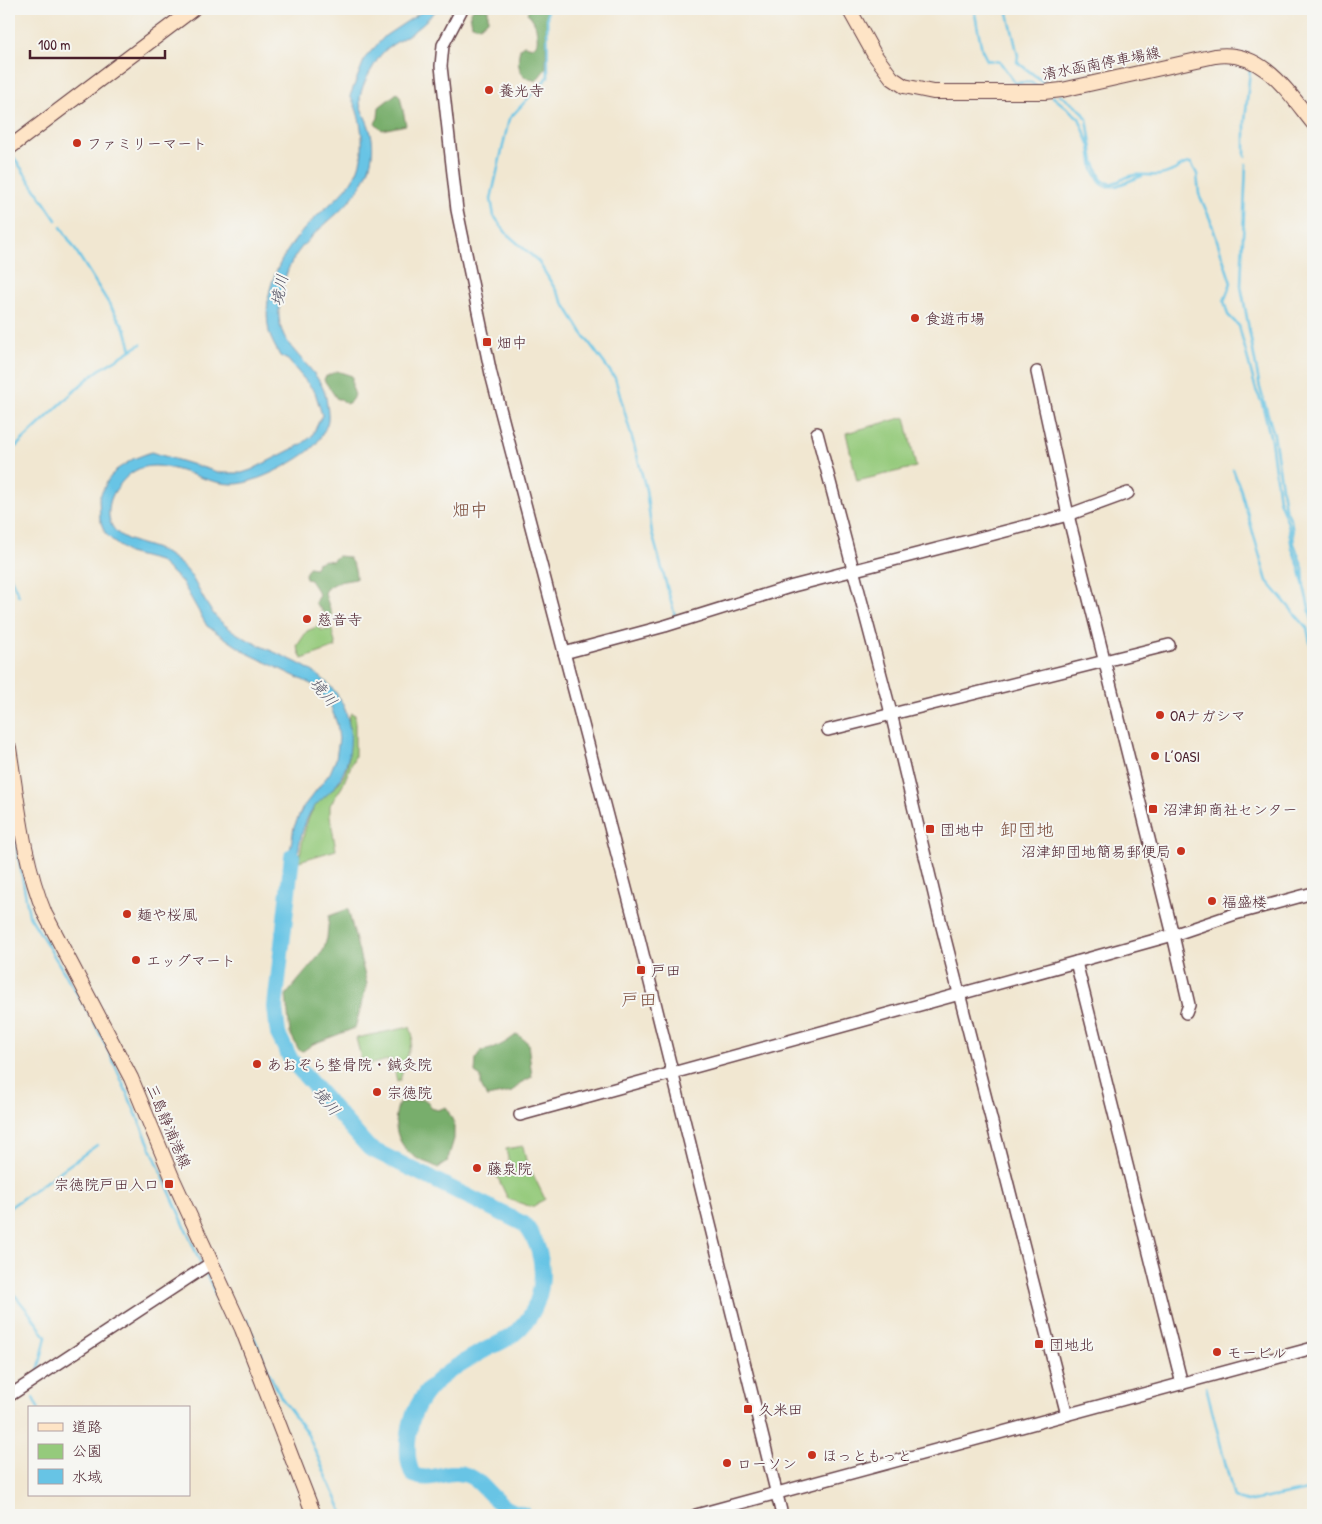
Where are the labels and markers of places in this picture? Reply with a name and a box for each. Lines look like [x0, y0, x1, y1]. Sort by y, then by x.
place label: 養光寺 [499, 80, 544, 101]
marker: 養光寺 [483, 84, 495, 96]
place label: ファミリーマート [87, 133, 207, 154]
marker: ファミリーマート [71, 137, 83, 149]
place label: 食遊市場 [925, 308, 985, 329]
marker: 食遊市場 [909, 312, 921, 324]
place label: 畑中 [497, 332, 527, 353]
marker: 畑中 [481, 336, 493, 348]
place label: 慈音寺 [317, 609, 362, 630]
marker: 慈音寺 [301, 613, 313, 625]
place label: OAナガシマ [1170, 705, 1246, 726]
marker: OAナガシマ [1154, 709, 1166, 721]
place label: L’OASI [1165, 746, 1200, 767]
marker: L’OASI [1149, 750, 1161, 762]
place label: 沼津卸商社センター [1163, 799, 1297, 820]
marker: 沼津卸商社センター [1147, 803, 1159, 815]
place label: 団地中 [940, 819, 985, 840]
marker: 団地中 [924, 823, 936, 835]
place label: 沼津卸団地簡易郵便局 [1021, 841, 1171, 862]
marker: 沼津卸団地簡易郵便局 [1175, 845, 1187, 857]
place label: 福盛楼 [1222, 891, 1267, 912]
marker: 福盛楼 [1206, 895, 1218, 907]
place label: 麺や桜風 [137, 904, 197, 925]
marker: 麺や桜風 [121, 908, 133, 920]
place label: エッグマート [146, 950, 236, 971]
marker: エッグマート [130, 954, 142, 966]
place label: 戸田 [651, 960, 681, 981]
marker: 戸田 [635, 964, 647, 976]
place label: あおぞら整骨院・鍼灸院 [267, 1054, 432, 1075]
marker: あおぞら整骨院・鍼灸院 [251, 1058, 263, 1070]
place label: 宗徳院 [387, 1082, 432, 1103]
marker: 宗徳院 [371, 1086, 383, 1098]
place label: 藤泉院 [487, 1158, 532, 1179]
marker: 藤泉院 [471, 1162, 483, 1174]
place label: 宗徳院戸田入口 [54, 1174, 159, 1195]
marker: 宗徳院戸田入口 [163, 1178, 175, 1190]
place label: 団地北 [1049, 1334, 1094, 1355]
marker: 団地北 [1033, 1338, 1045, 1350]
place label: モービル [1227, 1342, 1287, 1363]
marker: モービル [1211, 1346, 1223, 1358]
place label: 久米田 [758, 1399, 803, 1420]
marker: 久米田 [742, 1403, 754, 1415]
place label: ほっともっと [822, 1445, 912, 1466]
marker: ほっともっと [806, 1449, 818, 1461]
place label: ローソン [737, 1453, 797, 1474]
marker: ローソン [721, 1457, 733, 1469]

